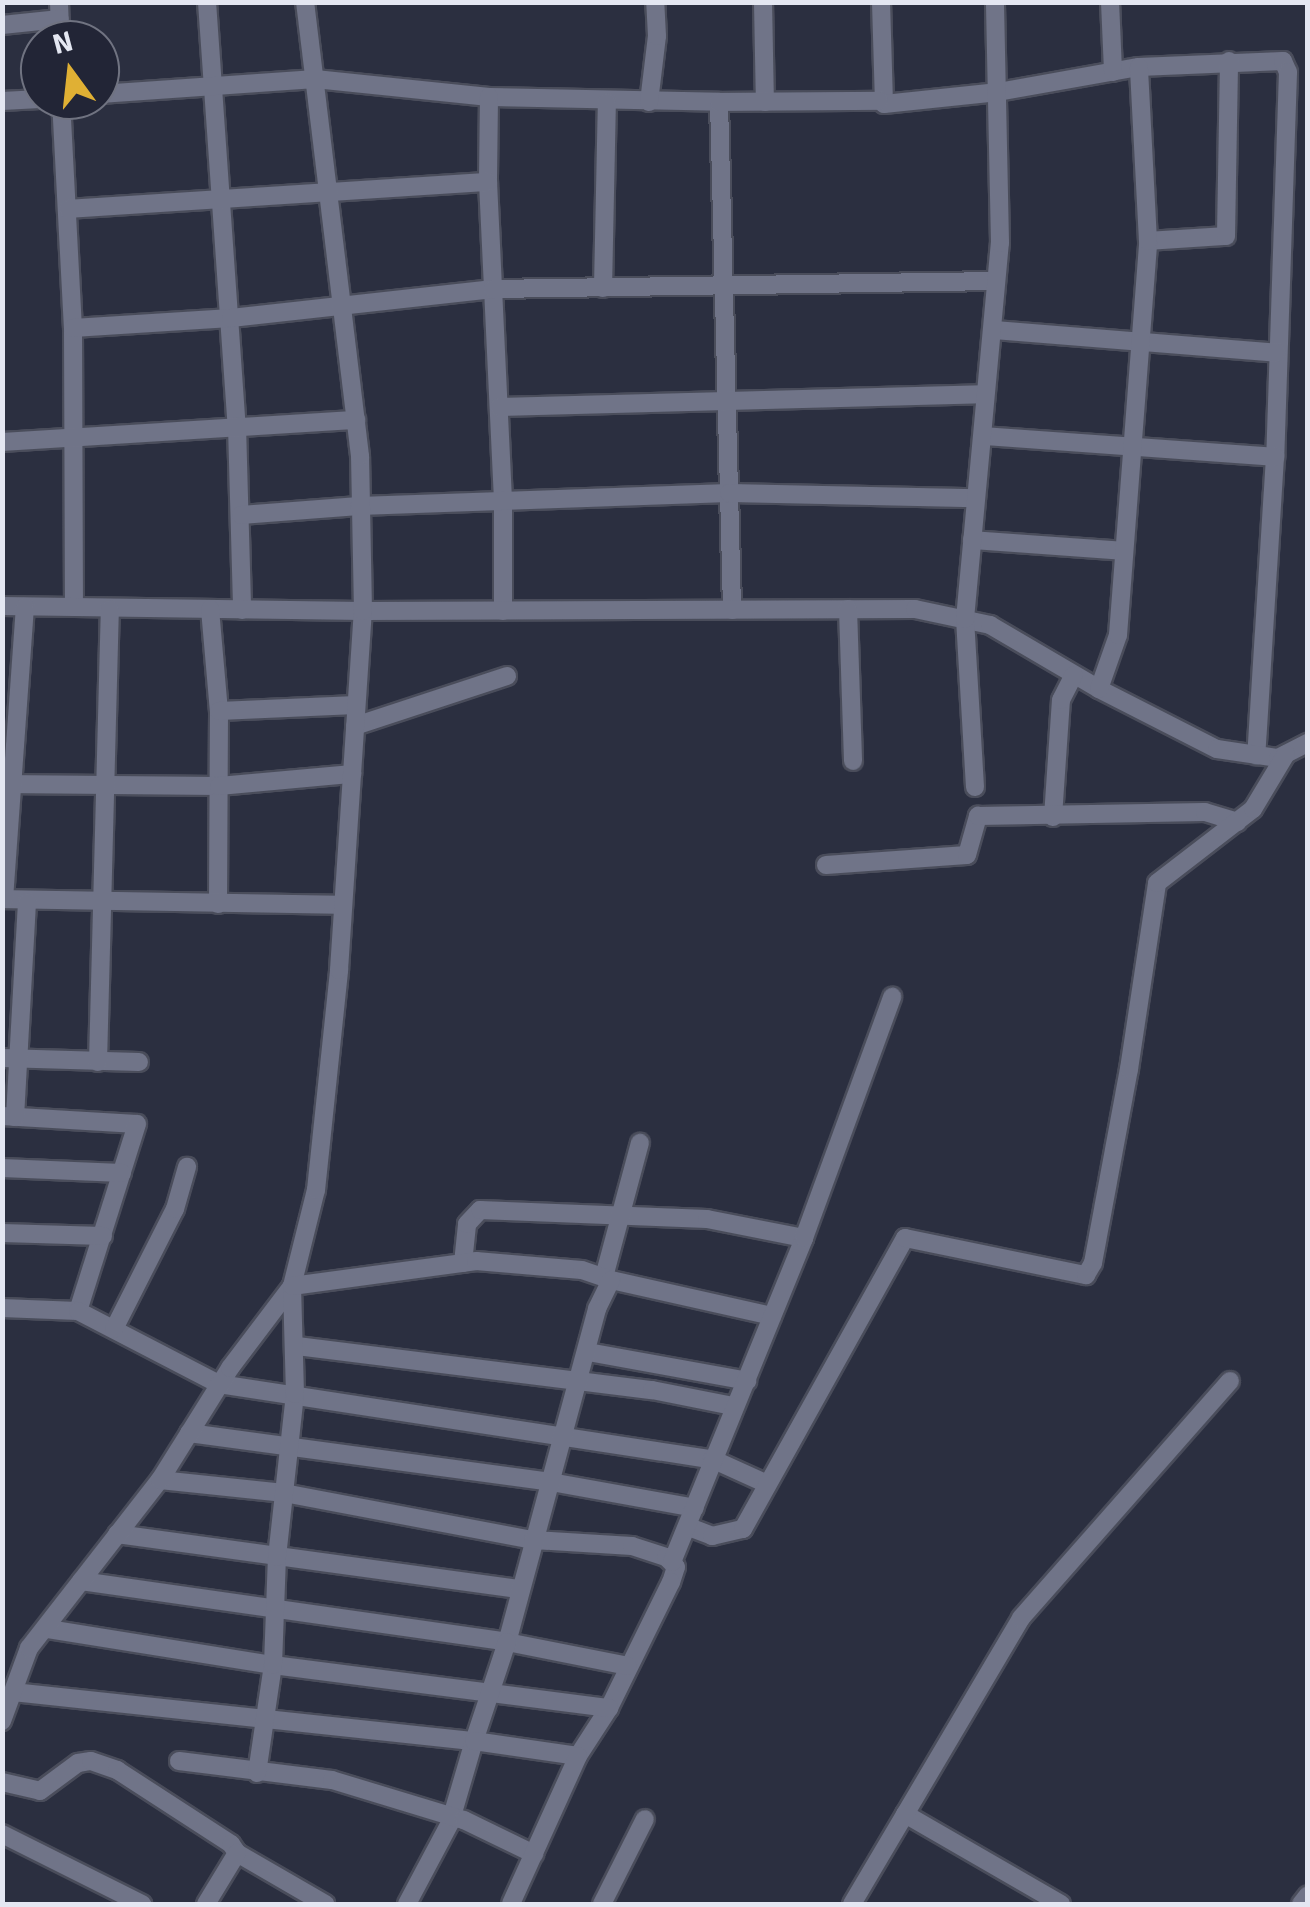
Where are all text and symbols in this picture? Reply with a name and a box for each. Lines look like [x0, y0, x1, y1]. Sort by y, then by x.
north arrow [20, 20, 120, 120]
text: N [49, 24, 77, 62]

